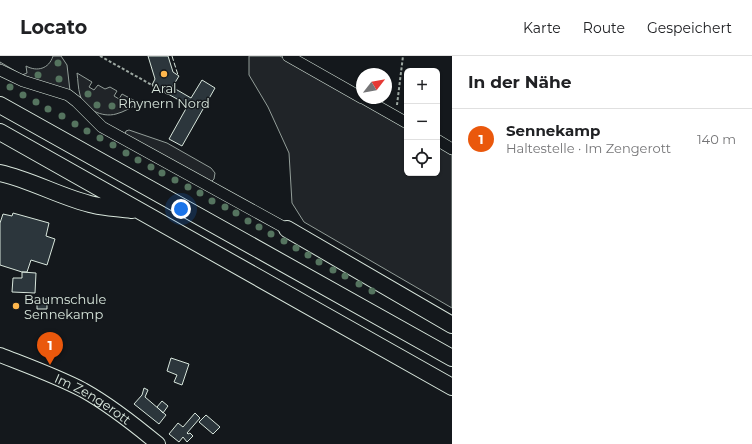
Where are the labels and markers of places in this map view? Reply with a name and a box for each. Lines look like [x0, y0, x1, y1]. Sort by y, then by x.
marker: Aral Rhynern Nord [159, 69, 169, 79]
place label: Aral Rhynern Nord [118, 80, 210, 111]
place label: Baumschule Sennekamp [24, 291, 107, 322]
marker: Baumschule Sennekamp [11, 301, 21, 311]
pin: 1 [37, 332, 63, 365]

